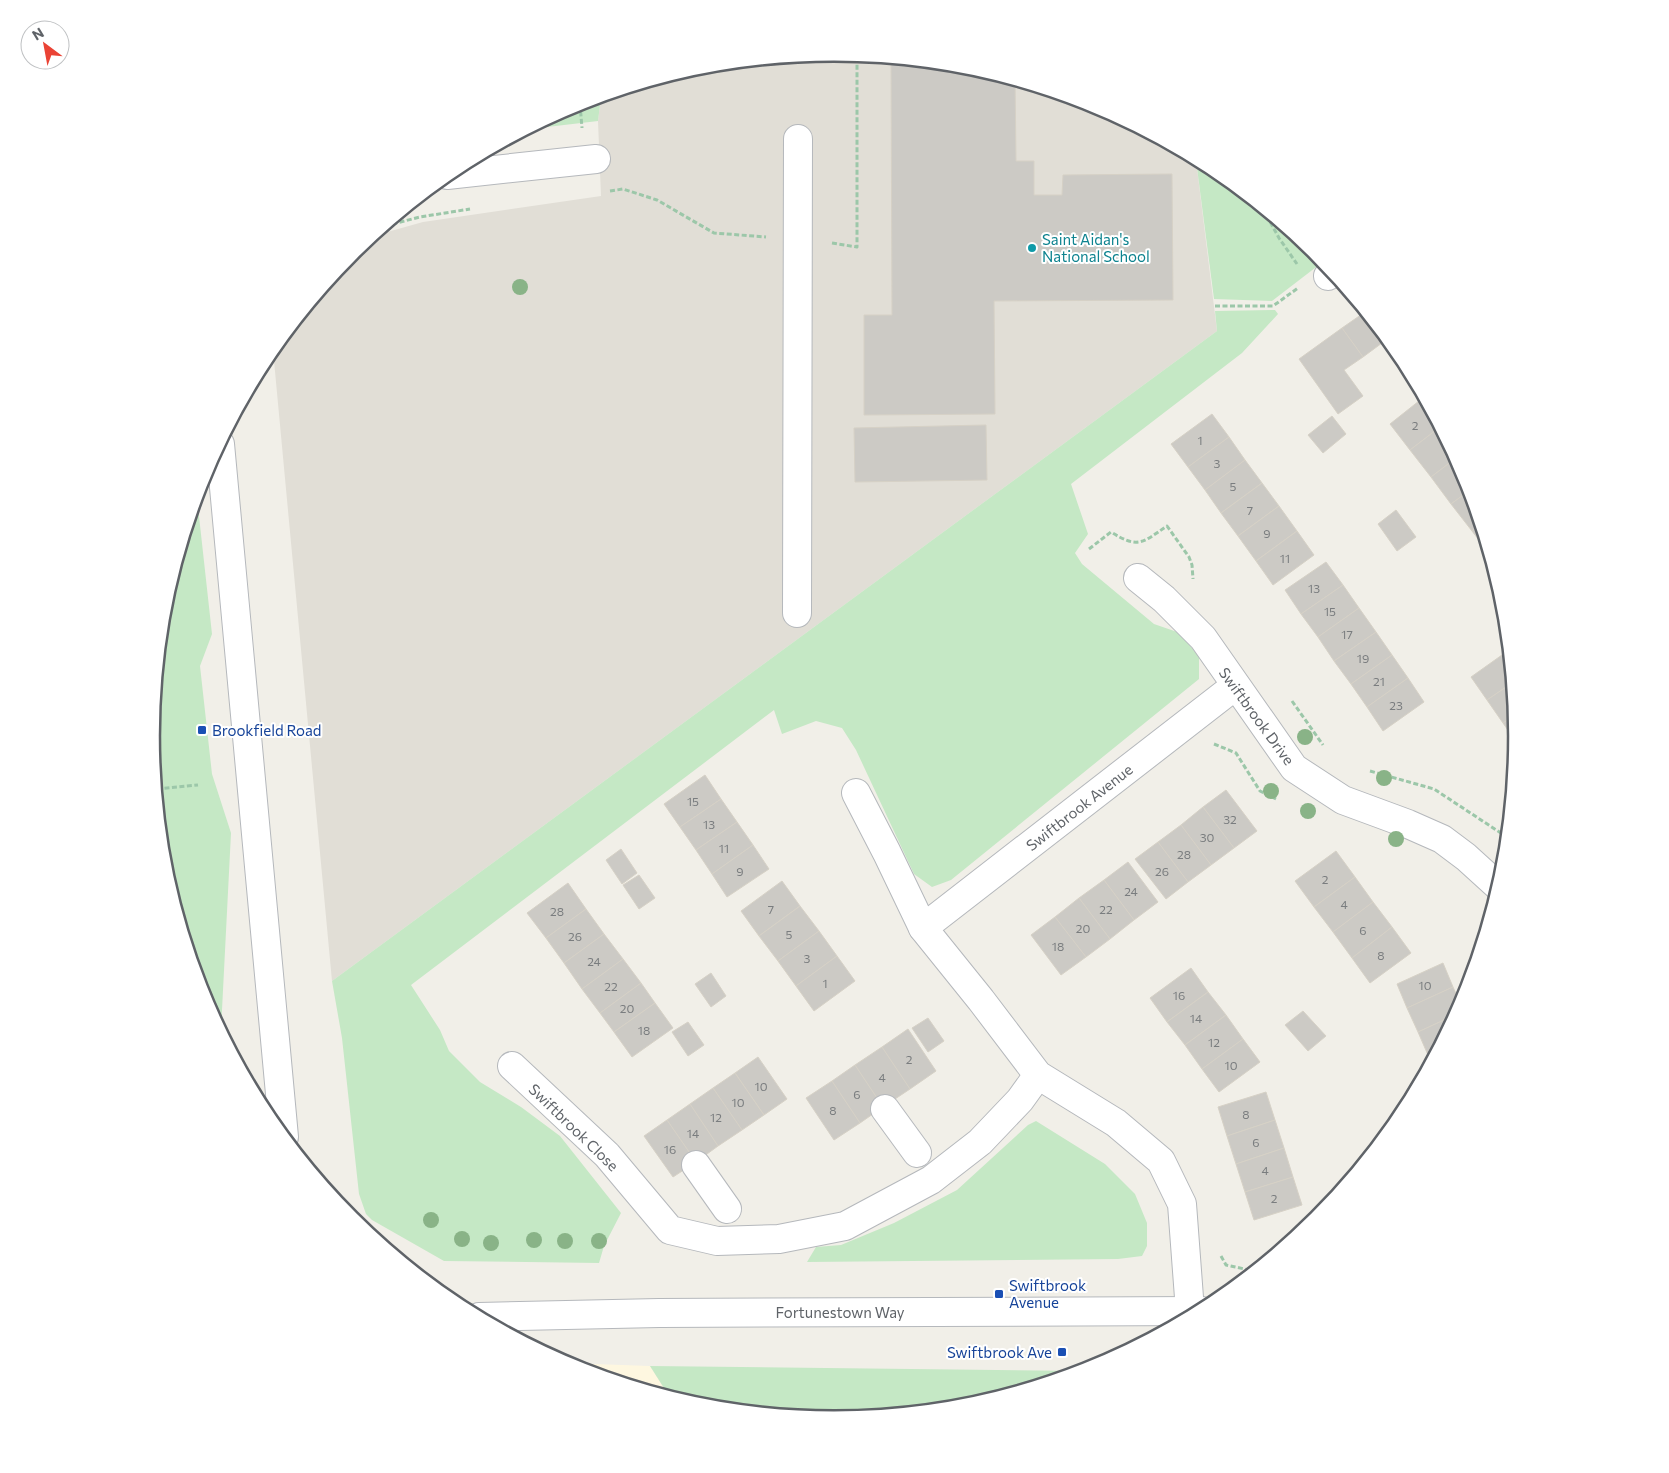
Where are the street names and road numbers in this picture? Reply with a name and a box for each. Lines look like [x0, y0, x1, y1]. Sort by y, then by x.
street label: Swiftbrook Drive [1216, 664, 1298, 768]
street label: Swiftbrook Avenue [1022, 760, 1136, 854]
street label: Swiftbrook Close [525, 1080, 623, 1174]
street label: Fortunestown Way [775, 1303, 905, 1321]

